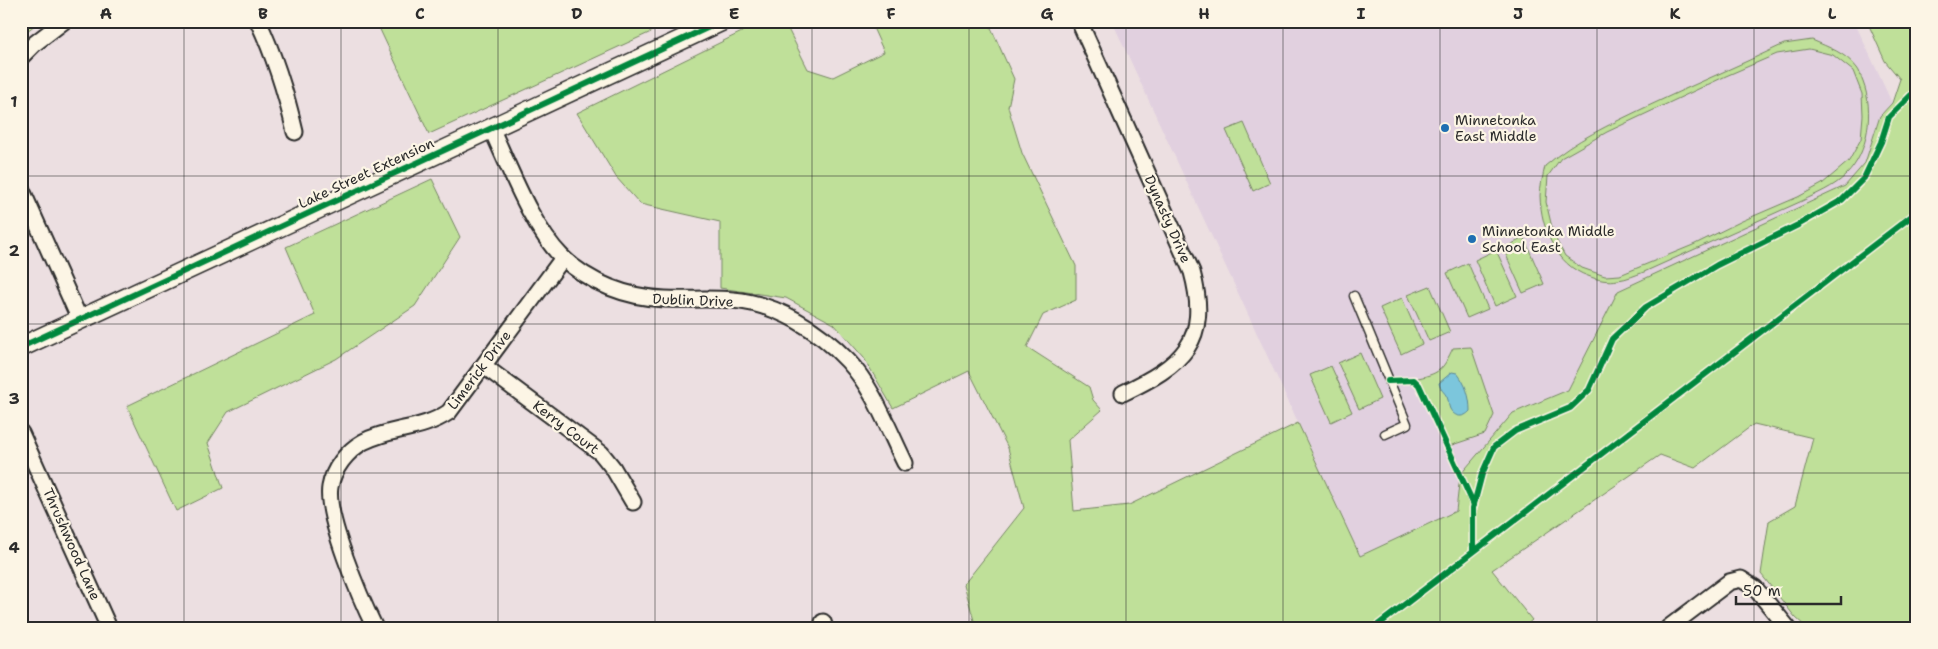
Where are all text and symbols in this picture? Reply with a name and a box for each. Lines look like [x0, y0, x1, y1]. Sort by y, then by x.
text: A [100, 3, 112, 24]
text: B [258, 3, 268, 24]
text: C [415, 3, 425, 24]
text: D [571, 3, 583, 24]
text: E [729, 3, 739, 24]
text: F [886, 3, 896, 24]
text: G [1041, 3, 1054, 24]
text: H [1198, 3, 1210, 24]
text: I [1357, 3, 1366, 24]
text: J [1513, 3, 1523, 24]
text: K [1670, 3, 1681, 24]
text: L [1828, 3, 1837, 24]
text: 1 [10, 91, 18, 112]
place label: Minnetonka East Middle [1455, 111, 1537, 145]
marker: Minnetonka East Middle [1439, 122, 1451, 134]
street label: Lake Street Extension [295, 133, 437, 212]
street label: Dynasty Drive [1141, 172, 1195, 266]
place label: Minnetonka Middle School East [1482, 222, 1615, 256]
marker: Minnetonka Middle School East [1466, 233, 1478, 245]
text: 2 [8, 240, 20, 261]
street label: Dublin Drive [652, 290, 734, 310]
street label: Limerick Drive [443, 327, 515, 413]
text: 3 [8, 388, 20, 409]
street label: Kerry Court [529, 396, 603, 458]
street label: Thrushwood Lane [39, 485, 105, 603]
text: 4 [8, 537, 20, 558]
scale bar [1736, 574, 1840, 606]
text: 50 m [1743, 581, 1781, 601]

